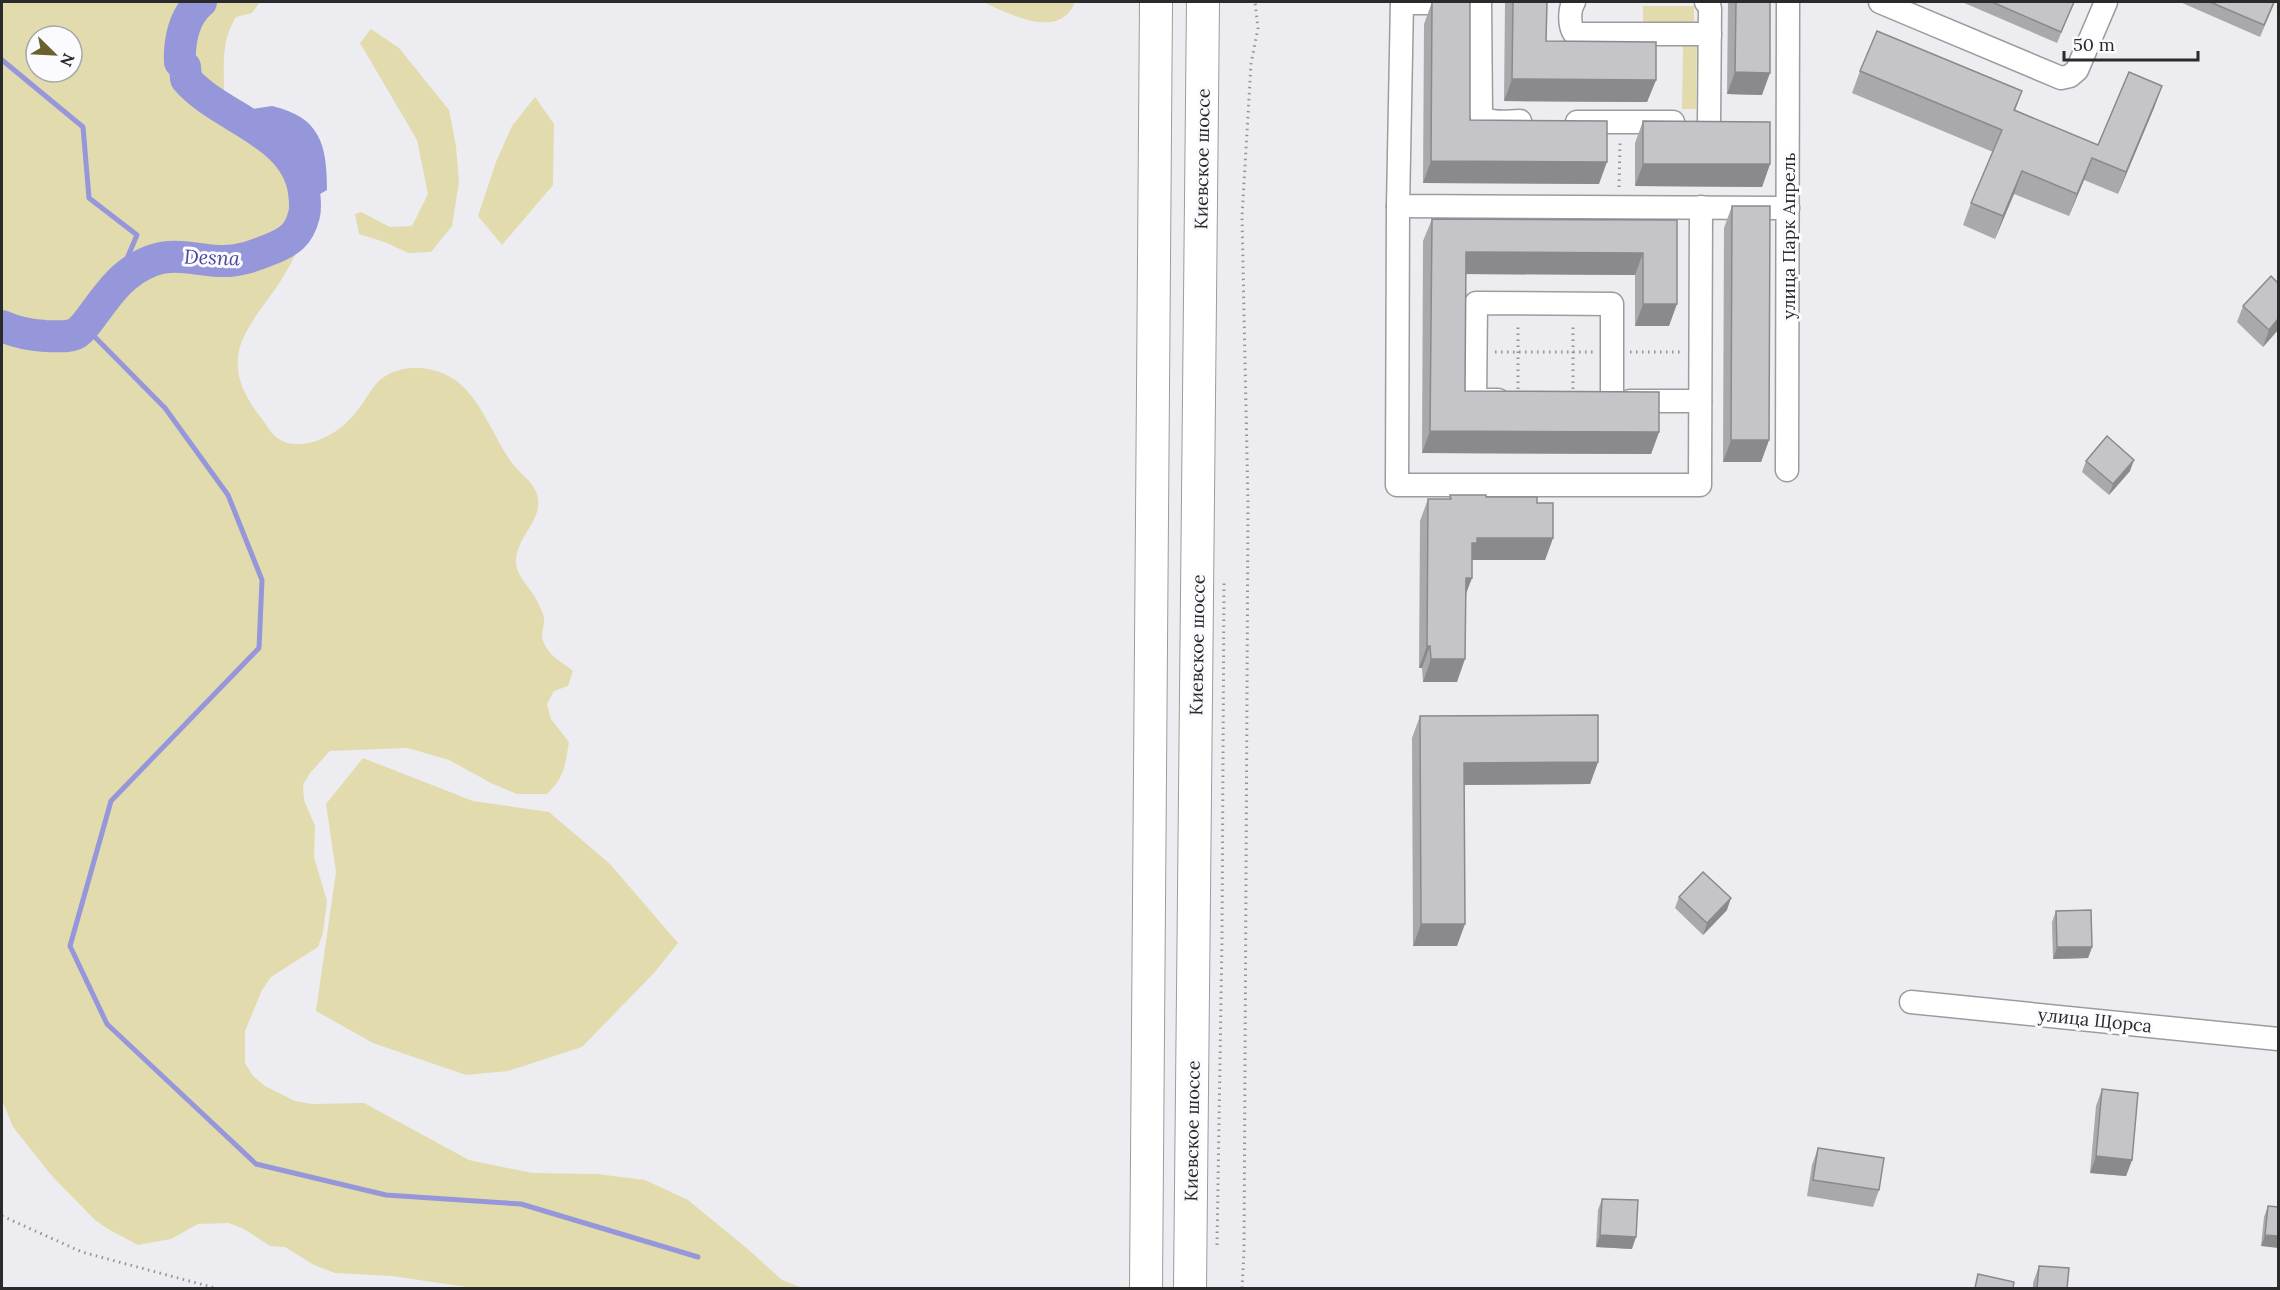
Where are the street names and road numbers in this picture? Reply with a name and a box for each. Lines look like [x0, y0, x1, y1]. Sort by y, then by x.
street label: Киевское шоссе [1189, 88, 1215, 230]
street label: улица Парк Апрель [1777, 152, 1800, 320]
street label: Киевское шоссе [1184, 574, 1210, 716]
street label: улица Щорса [2037, 1003, 2153, 1037]
street label: Киевское шоссе [1179, 1060, 1205, 1202]

